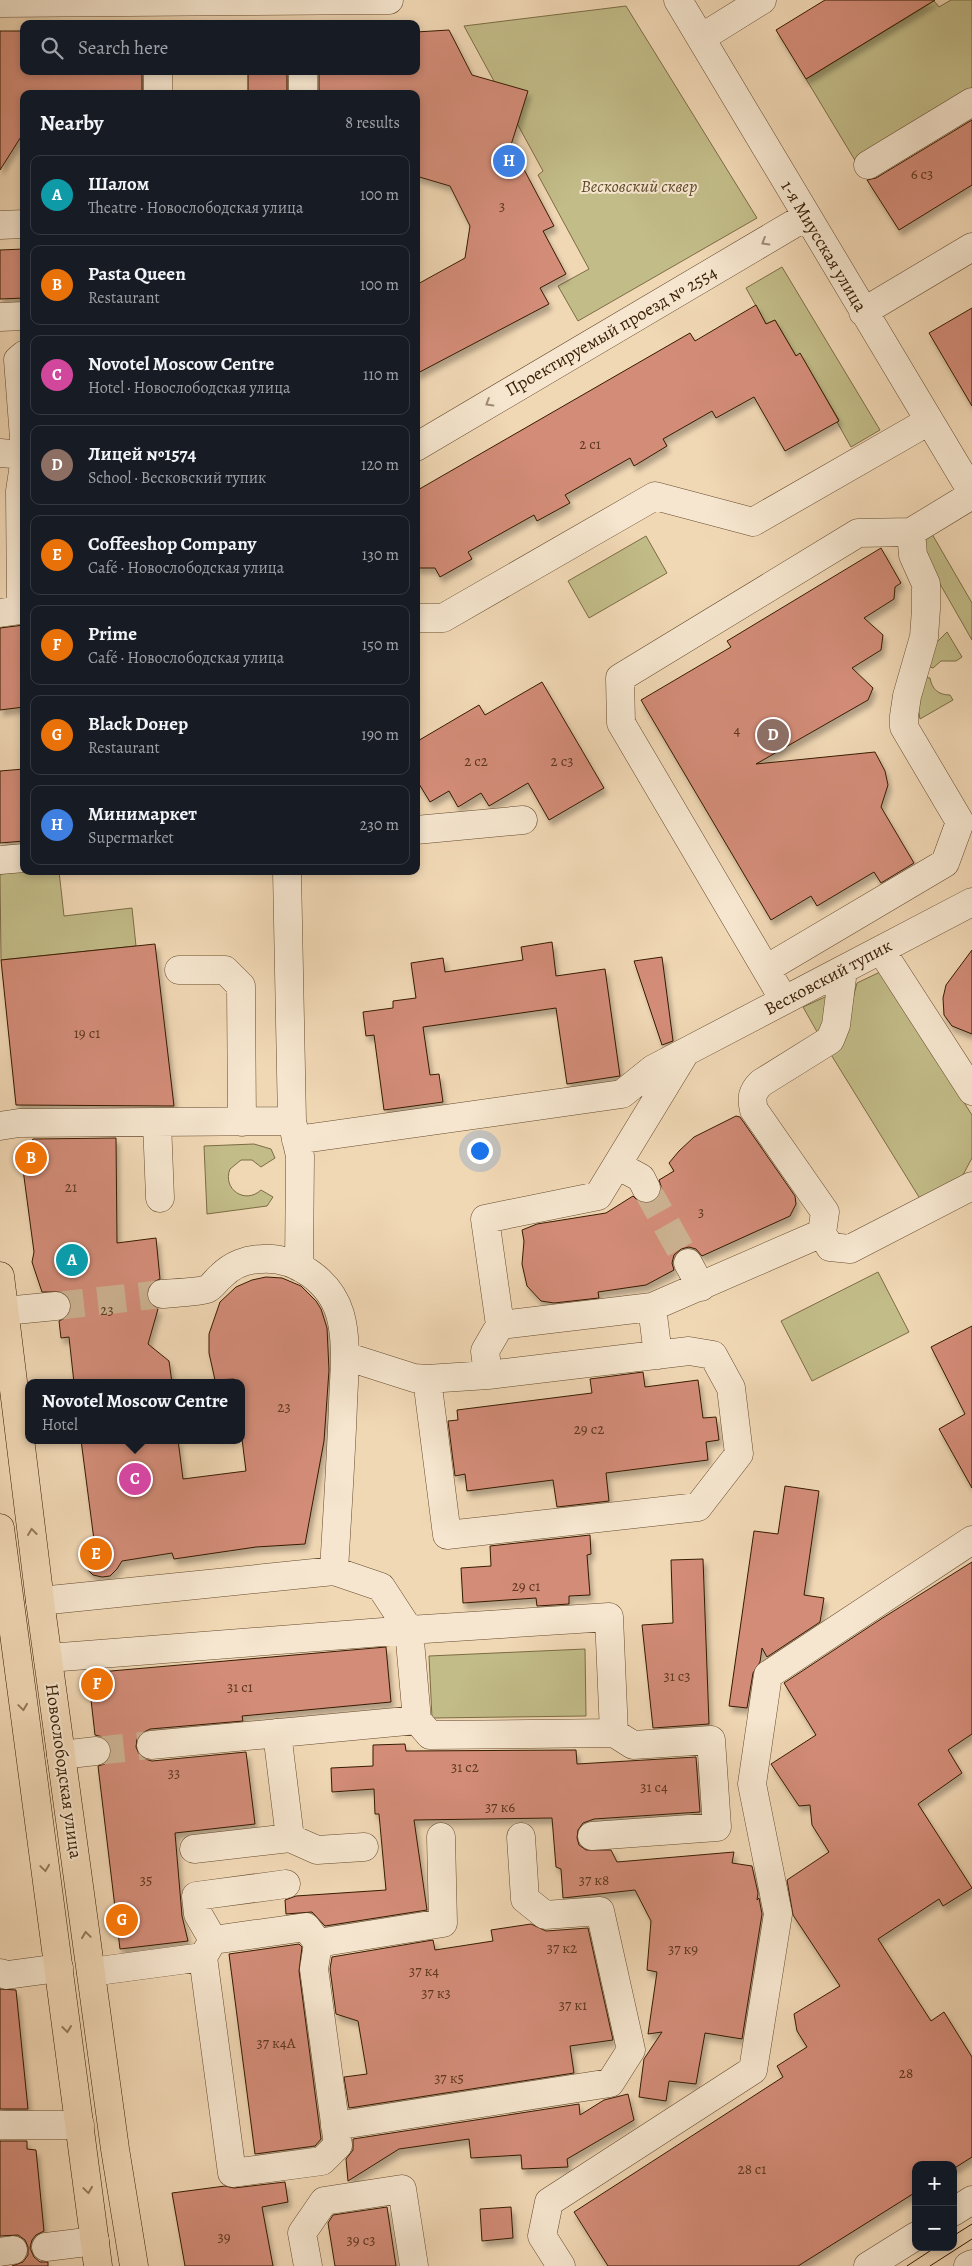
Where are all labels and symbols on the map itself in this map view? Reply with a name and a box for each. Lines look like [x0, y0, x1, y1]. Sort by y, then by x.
pin: H [493, 142, 525, 180]
house number: 6 с3 [911, 164, 933, 184]
park label: Весковский сквер [581, 174, 697, 198]
street label: 1-я Миусская улица [775, 176, 873, 317]
house number: 3 [499, 196, 505, 216]
one-way arrow [761, 235, 770, 245]
street label: Проектируемый проезд № 2554 [501, 260, 721, 402]
one-way arrow [485, 396, 494, 406]
house number: 2 с1 [579, 434, 601, 454]
pin: D [757, 716, 789, 754]
house number: 4 [734, 720, 741, 740]
house number: 2 с2 [464, 751, 488, 771]
house number: 2 с3 [551, 751, 573, 771]
street label: Весковский тупик [760, 933, 896, 1021]
house number: 19 с1 [74, 1023, 100, 1043]
your location [467, 1138, 493, 1164]
pin: B [15, 1139, 47, 1177]
house number: 21 [65, 1177, 77, 1197]
house number: 3 [698, 1202, 704, 1222]
pin: A [56, 1241, 88, 1279]
house number: 23 [100, 1300, 114, 1320]
house number: 23 [277, 1397, 291, 1417]
house number: 29 с2 [574, 1419, 604, 1439]
pin: C [119, 1460, 151, 1498]
one-way arrow [27, 1528, 38, 1536]
pin: E [80, 1535, 112, 1573]
house number: 29 с1 [512, 1576, 540, 1596]
pin: F [81, 1665, 113, 1703]
house number: 31 с3 [663, 1666, 691, 1686]
house number: 31 с1 [227, 1677, 253, 1697]
street label: Новослободская улица [40, 1682, 88, 1861]
one-way arrow [17, 1703, 28, 1711]
house number: 31 с2 [451, 1757, 479, 1777]
house number: 33 [168, 1763, 180, 1783]
house number: 31 с4 [640, 1777, 668, 1797]
house number: 37 к6 [485, 1797, 515, 1817]
one-way arrow [39, 1864, 50, 1872]
house number: 35 [140, 1870, 152, 1890]
house number: 37 к8 [579, 1870, 609, 1890]
pin: G [106, 1901, 138, 1939]
one-way arrow [82, 1931, 92, 1939]
house number: 37 к2 [547, 1938, 577, 1958]
house number: 37 к9 [668, 1939, 698, 1959]
house number: 37 к4 [409, 1961, 439, 1981]
house number: 37 к3 [421, 1983, 451, 2003]
house number: 37 к1 [559, 1995, 587, 2015]
one-way arrow [61, 2025, 72, 2033]
house number: 37 к4А [257, 2033, 296, 2053]
house number: 28 [899, 2063, 913, 2083]
house number: 37 к5 [434, 2068, 464, 2088]
house number: 28 с1 [738, 2159, 767, 2179]
one-way arrow [82, 2186, 93, 2194]
house number: 39 [217, 2227, 231, 2247]
house number: 39 с3 [347, 2230, 375, 2250]

